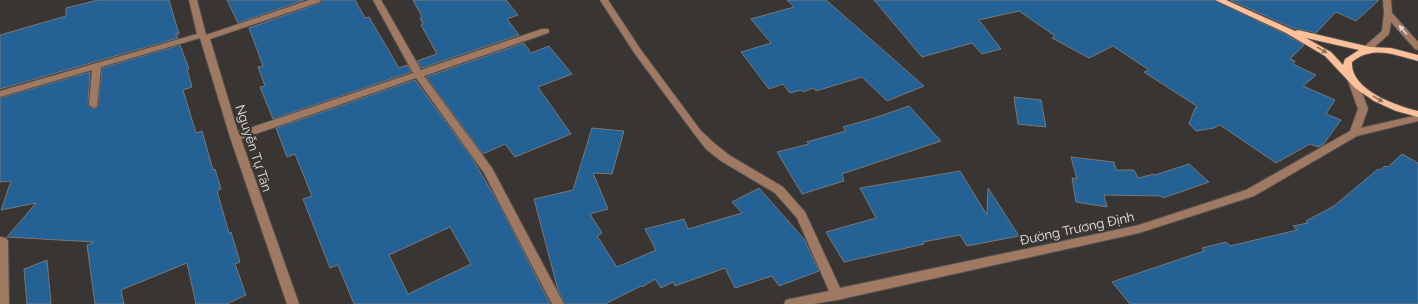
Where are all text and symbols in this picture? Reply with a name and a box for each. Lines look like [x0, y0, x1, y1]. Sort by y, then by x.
one-way arrow [1399, 25, 1408, 36]
one-way arrow [1316, 47, 1328, 54]
one-way arrow [1372, 96, 1384, 103]
street label: Nguyễn Tự Tân [232, 103, 275, 194]
street label: Đường Trương Định [1019, 209, 1136, 248]

